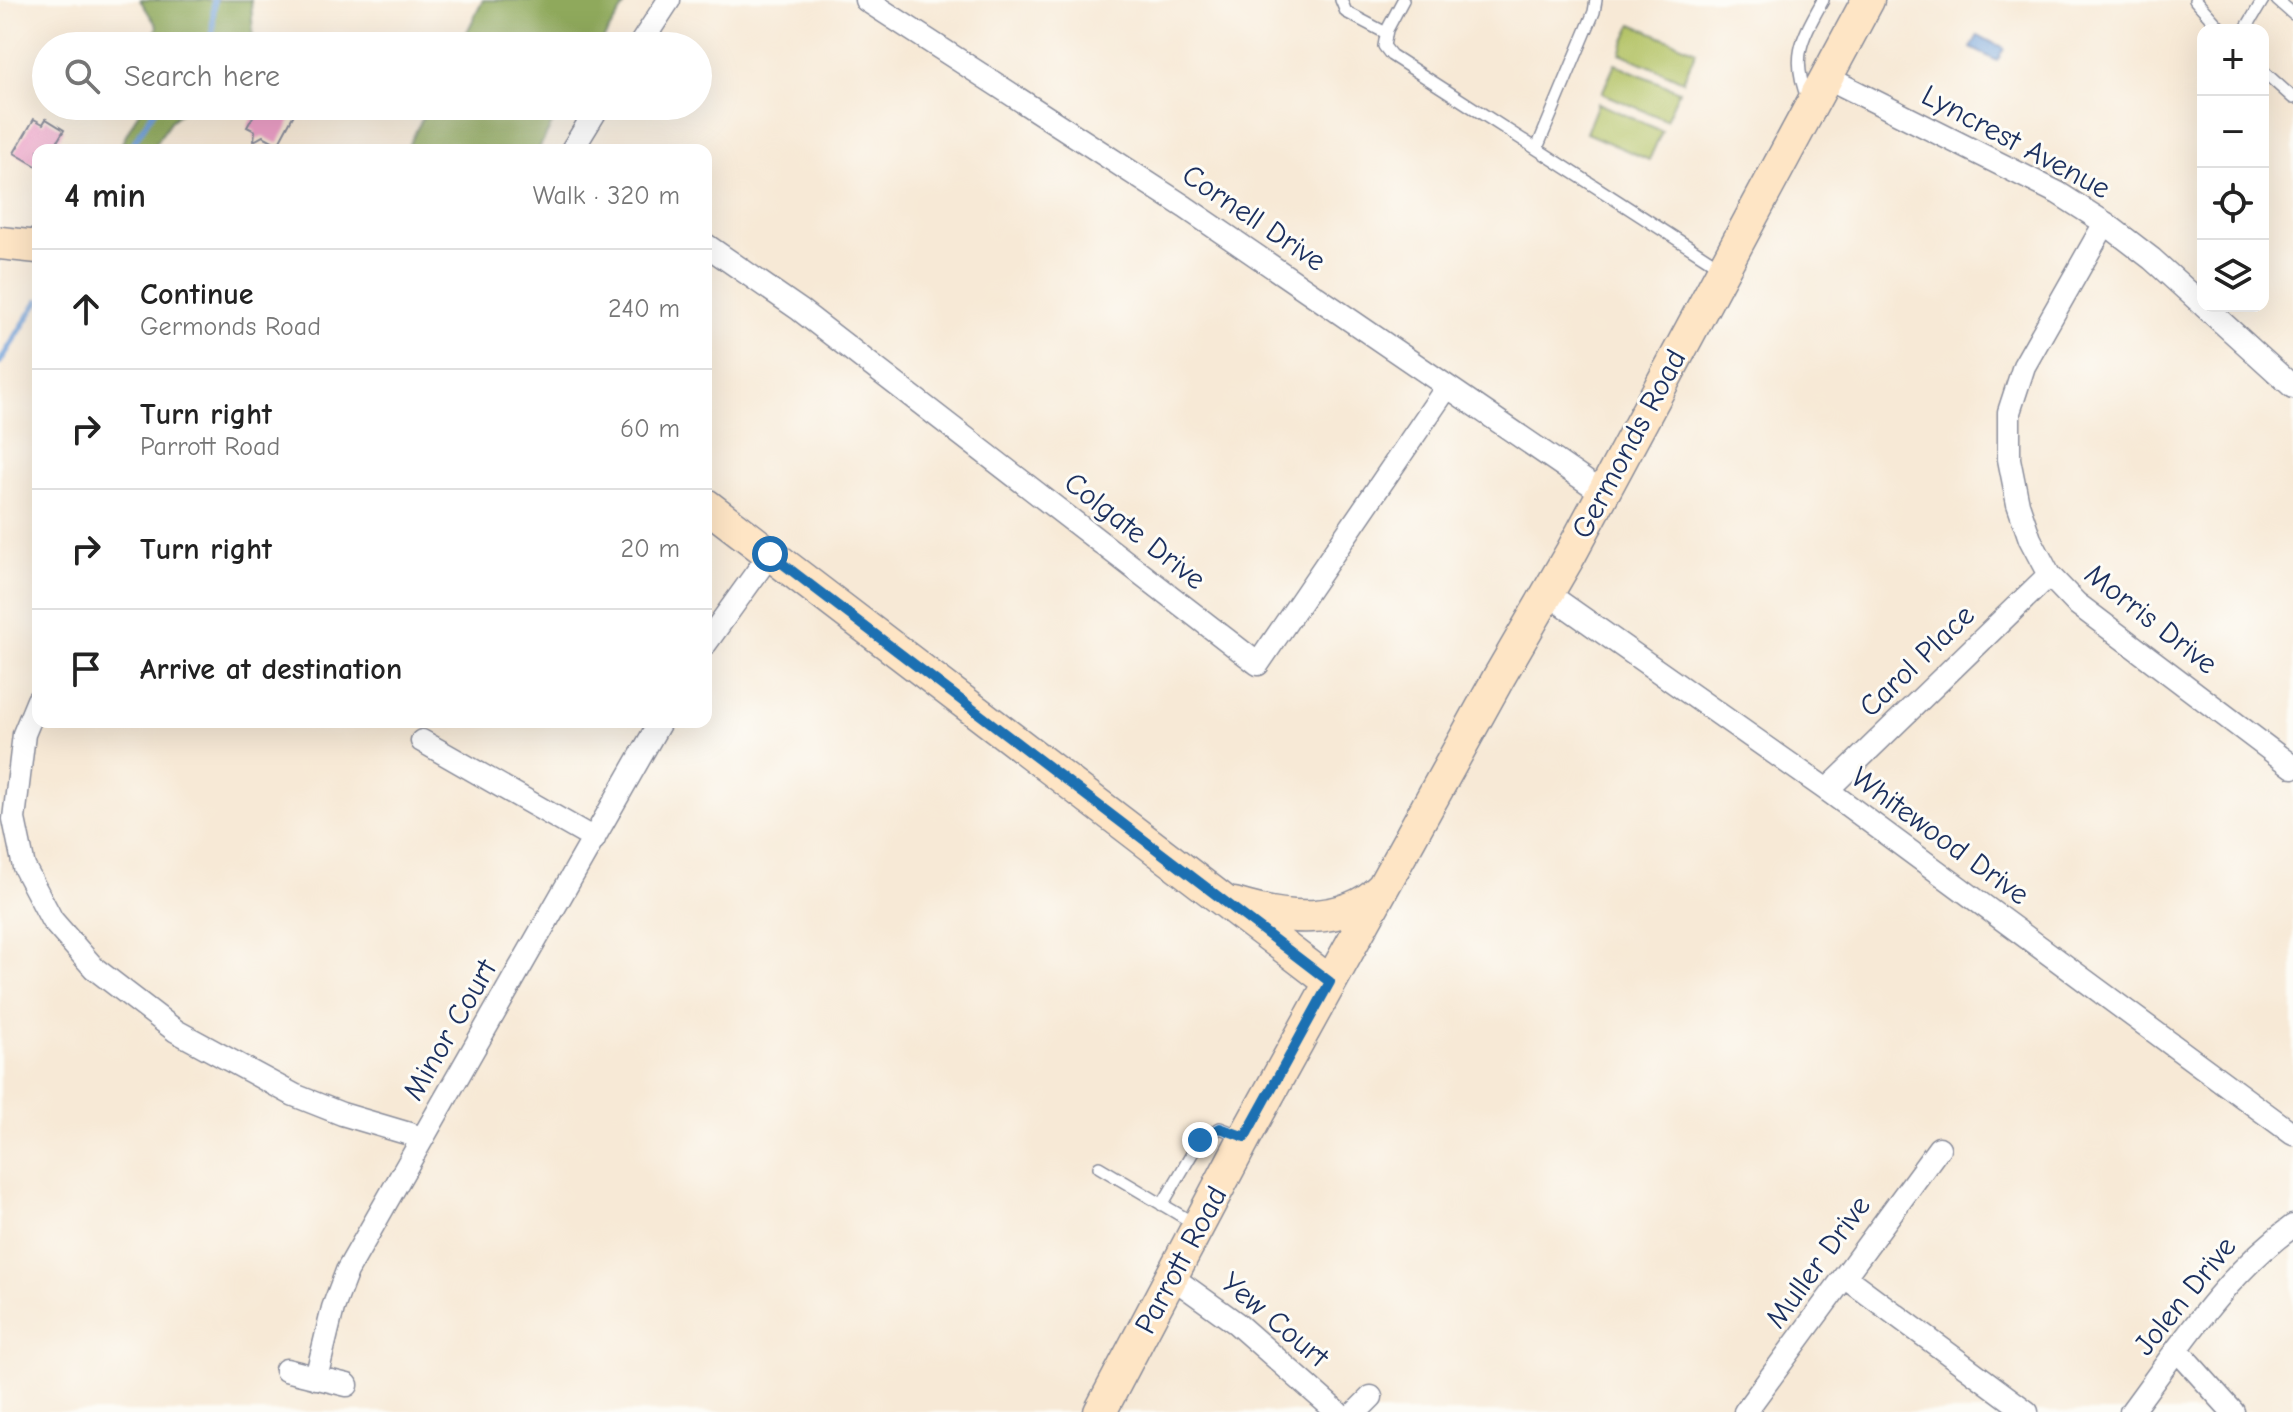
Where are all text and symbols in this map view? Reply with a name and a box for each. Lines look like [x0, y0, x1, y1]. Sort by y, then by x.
map controls [2197, 24, 2269, 312]
button: + [2197, 24, 2269, 96]
search box [32, 32, 712, 120]
icon: search [60, 54, 104, 98]
text: Search here [124, 59, 280, 94]
street label: Lyncrest Avenue [1916, 78, 2116, 206]
button: − [2197, 96, 2269, 168]
street label: Cornell Drive [1176, 157, 1332, 279]
button: locate [2197, 168, 2269, 240]
text: 4 min [64, 176, 146, 216]
text: Walk · 320 m [533, 181, 680, 211]
button: layers [2197, 240, 2269, 312]
text: Continue [140, 277, 254, 312]
icon: ahead [64, 287, 108, 331]
text: 240 m [608, 294, 680, 324]
text: Germonds Road [140, 312, 321, 342]
street label: Germonds Road [1565, 344, 1693, 544]
text: Turn right [140, 397, 272, 432]
icon: right [64, 407, 108, 451]
text: 60 m [620, 414, 680, 444]
text: Parrott Road [140, 432, 280, 462]
street label: Colgate Drive [1057, 465, 1213, 597]
icon: right [64, 527, 108, 571]
text: Turn right [140, 532, 272, 567]
text: 20 m [620, 534, 680, 564]
route start [752, 536, 788, 572]
street label: Morris Drive [2078, 556, 2224, 682]
street label: Carol Place [1852, 598, 1982, 724]
icon: arrive [64, 647, 108, 691]
text: Arrive at destination [140, 652, 402, 687]
street label: Whitewood Drive [1844, 760, 2036, 912]
street label: Minor Court [396, 952, 505, 1106]
route end [1182, 1122, 1218, 1158]
street label: Parrott Road [1128, 1180, 1234, 1340]
street label: Muller Drive [1758, 1189, 1878, 1335]
street label: Jolen Drive [2127, 1230, 2243, 1362]
street label: Yew Court [1214, 1265, 1337, 1376]

